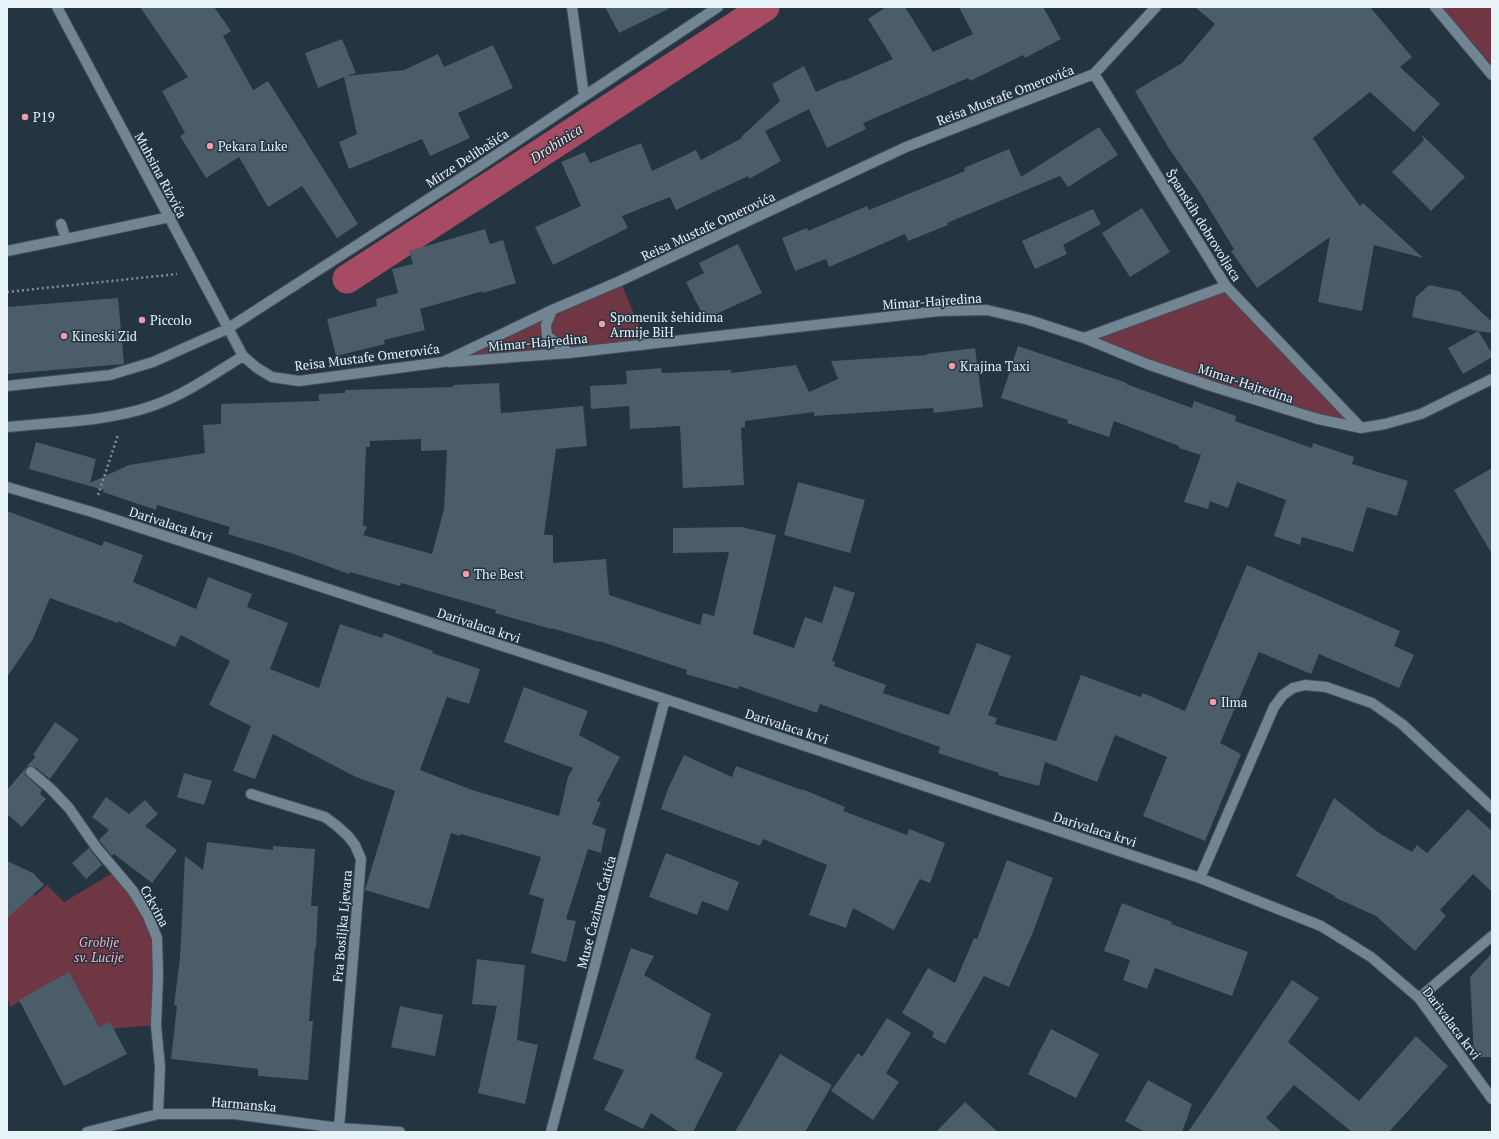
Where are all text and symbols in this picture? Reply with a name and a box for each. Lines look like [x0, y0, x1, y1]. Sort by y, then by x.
street label: Reisa Mustafe Omerovića [934, 60, 1077, 130]
place label: P19 [33, 108, 55, 126]
marker: P19 [20, 112, 30, 122]
water label: Drobinica [525, 119, 586, 168]
street label: Mirze Delibašića [422, 124, 512, 192]
street label: Muhsina Rizvića [131, 129, 191, 221]
place label: Pekara Luke [218, 137, 288, 155]
marker: Pekara Luke [205, 141, 215, 151]
street label: Španskih dobrovoljaca [1162, 165, 1246, 285]
street label: Reisa Mustafe Omerovića [638, 187, 778, 265]
street label: Mimar-Hajredina [882, 289, 983, 313]
place label: Spomenik šehidima Armije BiH [610, 308, 724, 341]
place label: Piccolo [150, 311, 192, 329]
marker: Piccolo [137, 315, 147, 325]
marker: Spomenik šehidima Armije BiH [597, 319, 607, 329]
place label: Kineski Zid [72, 327, 137, 345]
street label: Mimar-Hajredina [488, 329, 589, 355]
marker: Kineski Zid [59, 331, 69, 341]
street label: Reisa Mustafe Omerovića [293, 339, 441, 375]
place label: Krajina Taxi [960, 357, 1030, 375]
street label: Mimar-Hajredina [1196, 359, 1297, 407]
marker: Krajina Taxi [947, 361, 957, 371]
street label: Darivalaca krvi [127, 502, 215, 546]
place label: The Best [474, 565, 525, 583]
marker: The Best [461, 569, 471, 579]
street label: Darivalaca krvi [435, 603, 523, 647]
place label: Ilma [1221, 693, 1248, 711]
marker: Ilma [1208, 697, 1218, 707]
street label: Darivalaca krvi [743, 704, 831, 748]
street label: Darivalaca krvi [1051, 807, 1139, 851]
street label: Muse Ćazima Ćatića [572, 853, 620, 971]
street label: Fra Bosiljka Ljevara [328, 869, 356, 983]
street label: Crkvina [136, 882, 174, 930]
park label: Groblje sv. Lucije [74, 933, 124, 966]
street label: Darivalaca krvi [1419, 983, 1485, 1063]
street label: Harmanska [211, 1092, 278, 1116]

